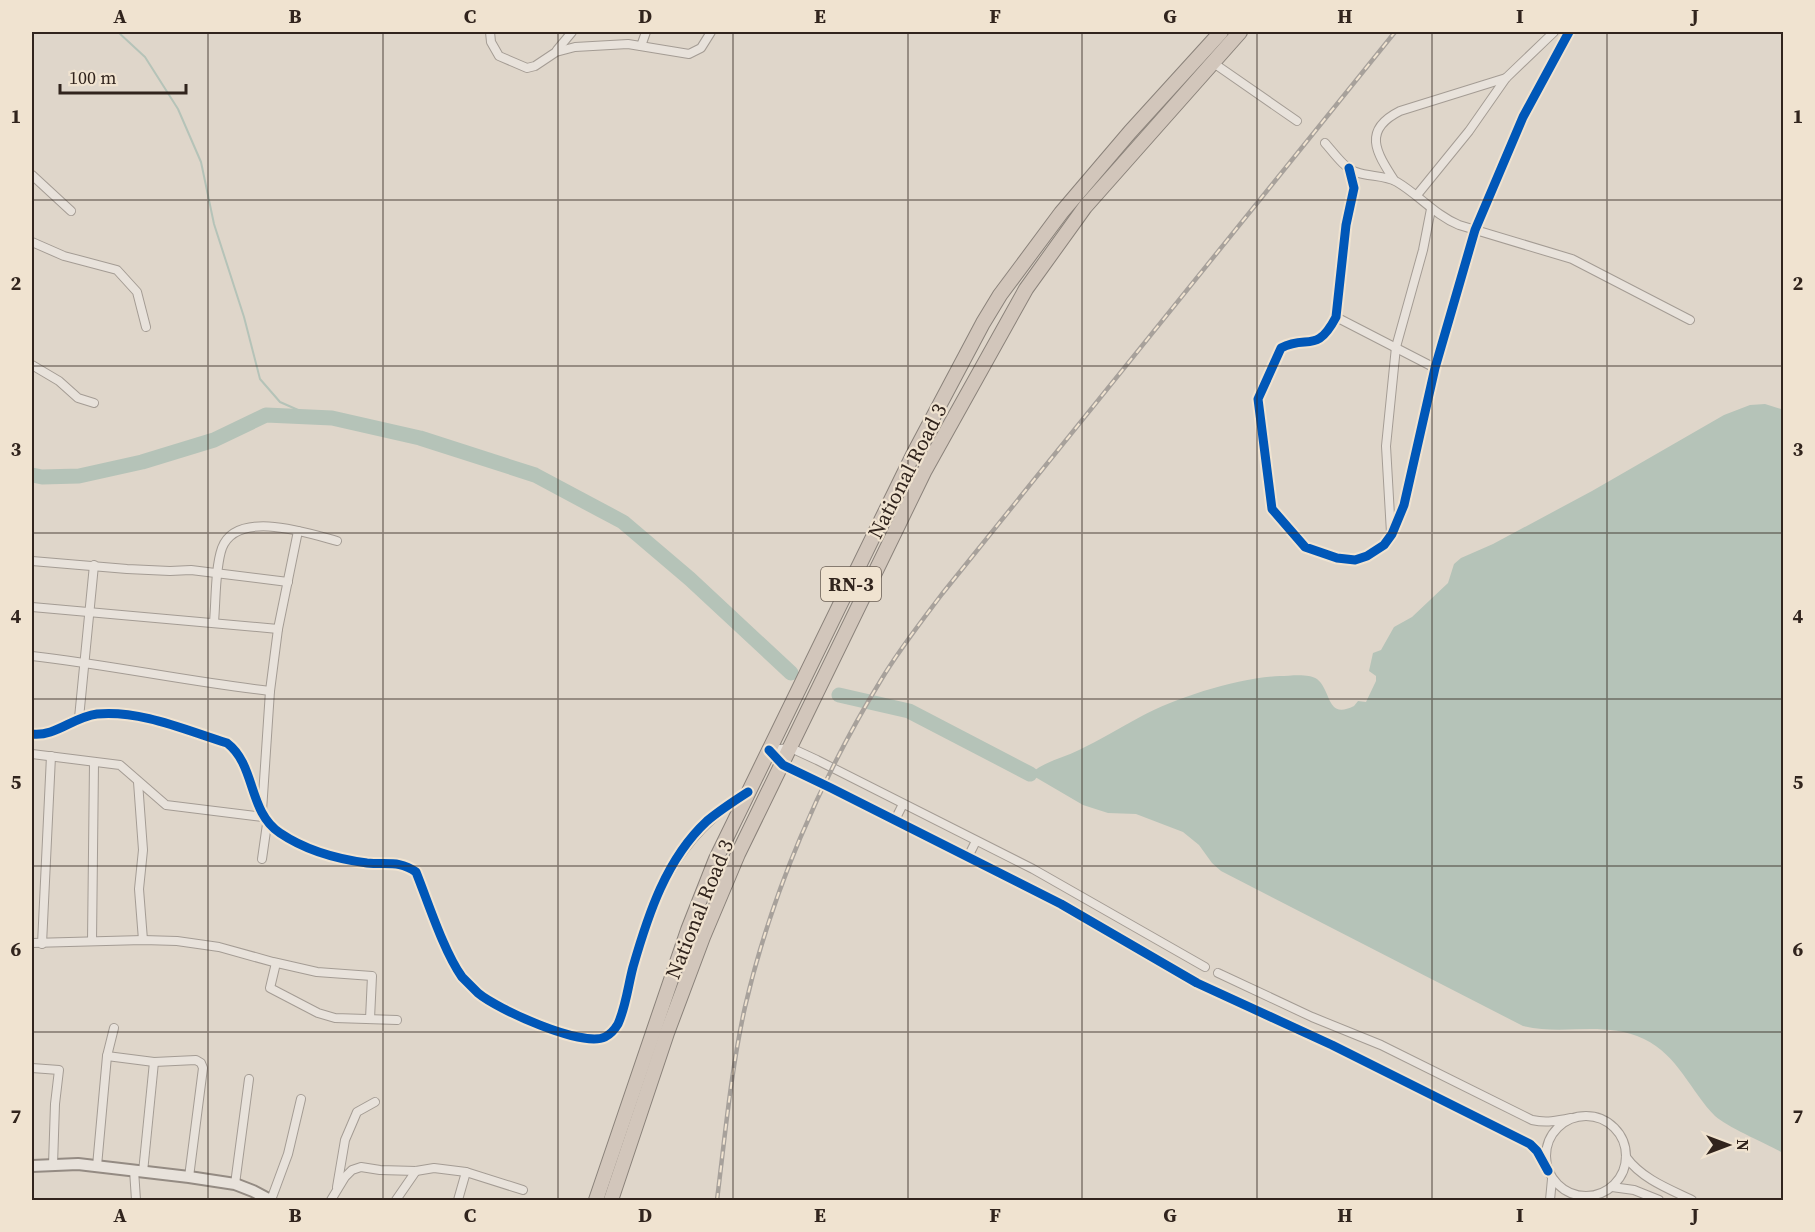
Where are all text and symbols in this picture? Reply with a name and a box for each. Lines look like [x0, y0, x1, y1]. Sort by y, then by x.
text: A [113, 2, 127, 30]
text: B [288, 2, 302, 30]
text: C [464, 2, 476, 30]
text: D [638, 2, 652, 30]
text: E [814, 2, 826, 30]
text: F [989, 2, 1001, 30]
text: G [1163, 2, 1177, 30]
text: H [1337, 2, 1353, 30]
text: I [1516, 2, 1524, 30]
text: J [1689, 2, 1699, 30]
scale bar [60, 57, 186, 95]
text: 100 m [69, 65, 116, 90]
text: 1 [11, 102, 21, 130]
text: 1 [1793, 102, 1803, 130]
text: 2 [11, 269, 22, 297]
text: 2 [1793, 269, 1804, 297]
street label: National Road 3 [860, 398, 954, 544]
text: 3 [11, 435, 22, 463]
text: 3 [1793, 435, 1804, 463]
road number: RN-3 [821, 567, 881, 601]
text: 4 [11, 602, 22, 630]
text: 4 [1793, 602, 1804, 630]
text: 5 [11, 768, 22, 796]
text: 5 [1793, 768, 1804, 796]
street label: National Road 3 [658, 835, 740, 983]
text: 6 [11, 935, 22, 963]
text: 6 [1793, 935, 1804, 963]
text: 7 [11, 1102, 22, 1130]
text: 7 [1793, 1102, 1804, 1130]
north arrow [1698, 1115, 1758, 1175]
text: N [1732, 1139, 1754, 1151]
text: A [113, 1201, 127, 1229]
text: B [288, 1201, 302, 1229]
text: C [464, 1201, 476, 1229]
text: D [638, 1201, 652, 1229]
text: E [814, 1201, 826, 1229]
text: F [989, 1201, 1001, 1229]
text: G [1163, 1201, 1177, 1229]
text: H [1337, 1201, 1353, 1229]
text: I [1516, 1201, 1524, 1229]
text: J [1689, 1201, 1699, 1229]

